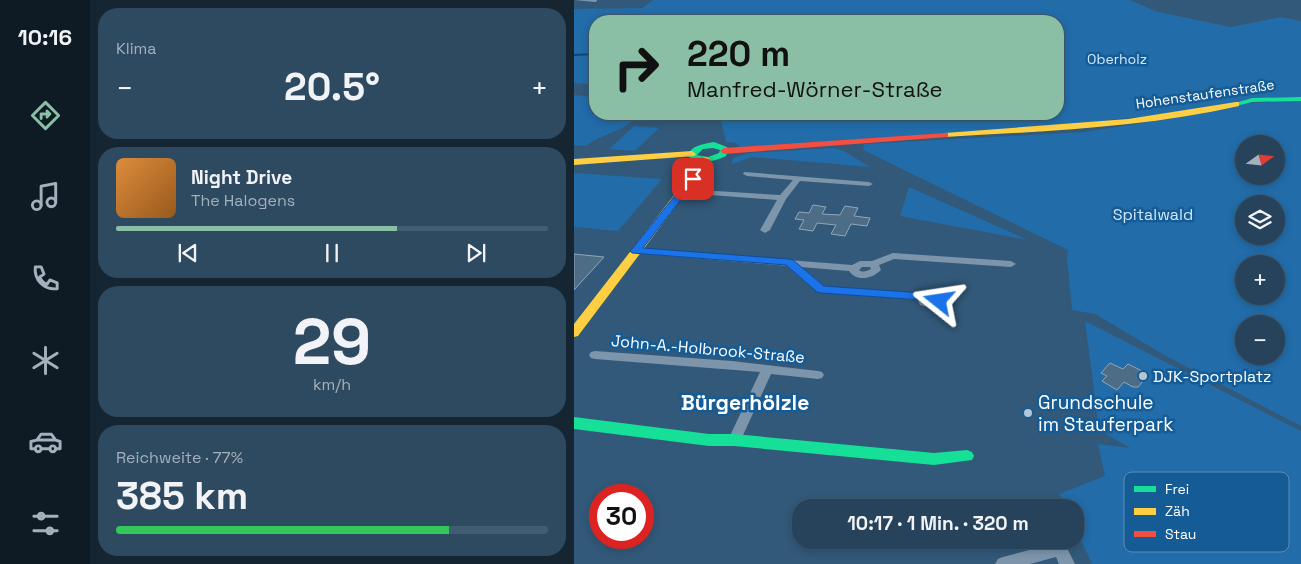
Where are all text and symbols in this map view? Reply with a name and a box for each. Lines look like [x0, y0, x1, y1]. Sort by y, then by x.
text: 10:16 [18, 23, 72, 51]
text: 220 m [687, 32, 790, 76]
icon: right [604, 35, 669, 100]
text: Klima [116, 38, 157, 59]
park label: Oberholz [1087, 50, 1147, 68]
text: 20.5° [284, 63, 380, 111]
text: − [116, 70, 133, 106]
text: + [531, 70, 548, 106]
text: Manfred-Wörner-Straße [687, 75, 942, 103]
street label: Hohenstaufenstraße [1134, 75, 1276, 113]
icon: directions [28, 98, 63, 133]
north arrow [1235, 135, 1285, 185]
map controls [1235, 135, 1285, 365]
pin [672, 158, 714, 200]
text: Night Drive [191, 165, 292, 190]
icon: arrive [679, 165, 707, 193]
icon: music [28, 179, 63, 214]
text: The Halogens [191, 190, 295, 211]
button: layers [1235, 195, 1285, 245]
park label: Spitalwald [1113, 204, 1193, 225]
icon: previous [174, 239, 202, 267]
icon: pause [318, 239, 346, 267]
icon: next [462, 239, 490, 267]
button: + [1235, 255, 1285, 305]
icon: phone [28, 261, 63, 296]
position arrow [912, 274, 964, 326]
text: 29 [293, 300, 371, 383]
button: − [1235, 315, 1285, 365]
street label: John-A.-Holbrook-Straße [610, 330, 806, 368]
icon: climate [28, 343, 63, 378]
place label: DJK-Sportplatz [1153, 366, 1271, 387]
marker: DJK-Sportplatz [1137, 370, 1149, 382]
text: km/h [313, 374, 351, 395]
district label: Bürgerhölzle [681, 389, 809, 416]
place label: Grundschule im Stauferpark [1038, 390, 1173, 437]
marker: Grundschule im Stauferpark [1022, 407, 1034, 419]
icon: car [28, 424, 63, 459]
text: Reichweite · 77% [116, 447, 243, 468]
text: 385 km [116, 472, 248, 520]
legend [1124, 472, 1289, 552]
text: Frei [1165, 480, 1189, 498]
speed limit sign: 30 [589, 484, 654, 549]
text: Zäh [1165, 502, 1190, 520]
icon: filters [28, 506, 63, 541]
text: 10:17 · 1 Min. · 320 m [847, 511, 1029, 536]
text: Stau [1165, 525, 1196, 543]

